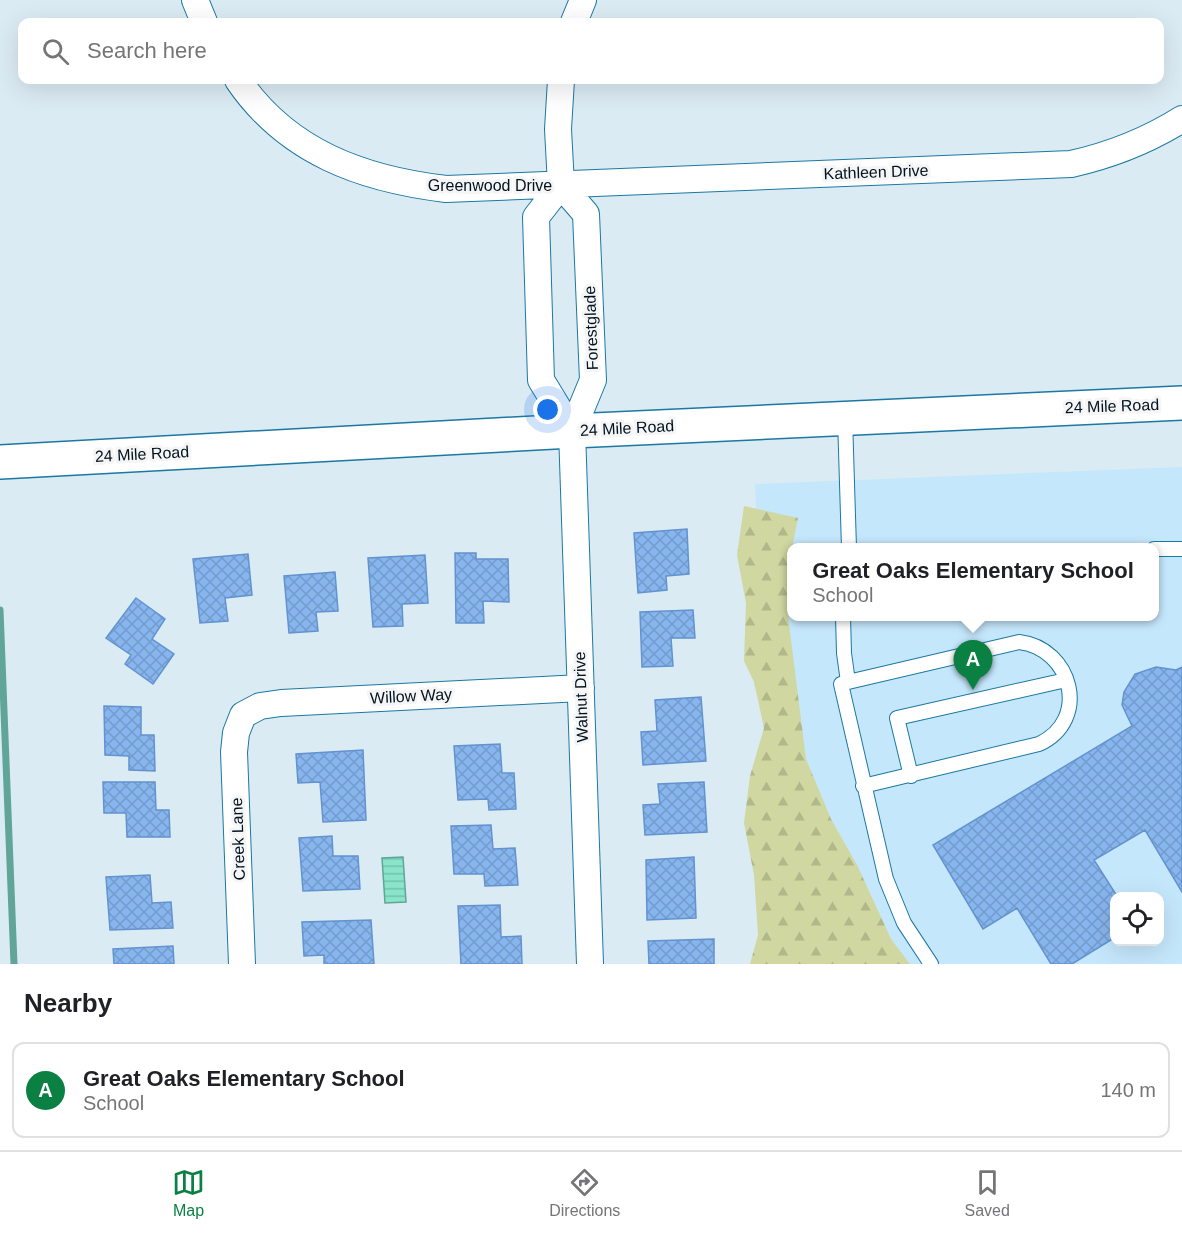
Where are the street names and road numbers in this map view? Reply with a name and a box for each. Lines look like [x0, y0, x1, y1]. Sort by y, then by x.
street label: Kathleen Drive [823, 162, 929, 182]
street label: Greenwood Drive [428, 177, 552, 194]
street label: Forestglade [581, 285, 601, 371]
street label: 24 Mile Road [1065, 396, 1159, 416]
street label: 24 Mile Road [579, 417, 675, 439]
street label: 24 Mile Road [94, 443, 190, 465]
street label: Walnut Drive [571, 651, 591, 743]
street label: Willow Way [370, 685, 452, 707]
street label: Creek Lane [228, 797, 248, 881]

